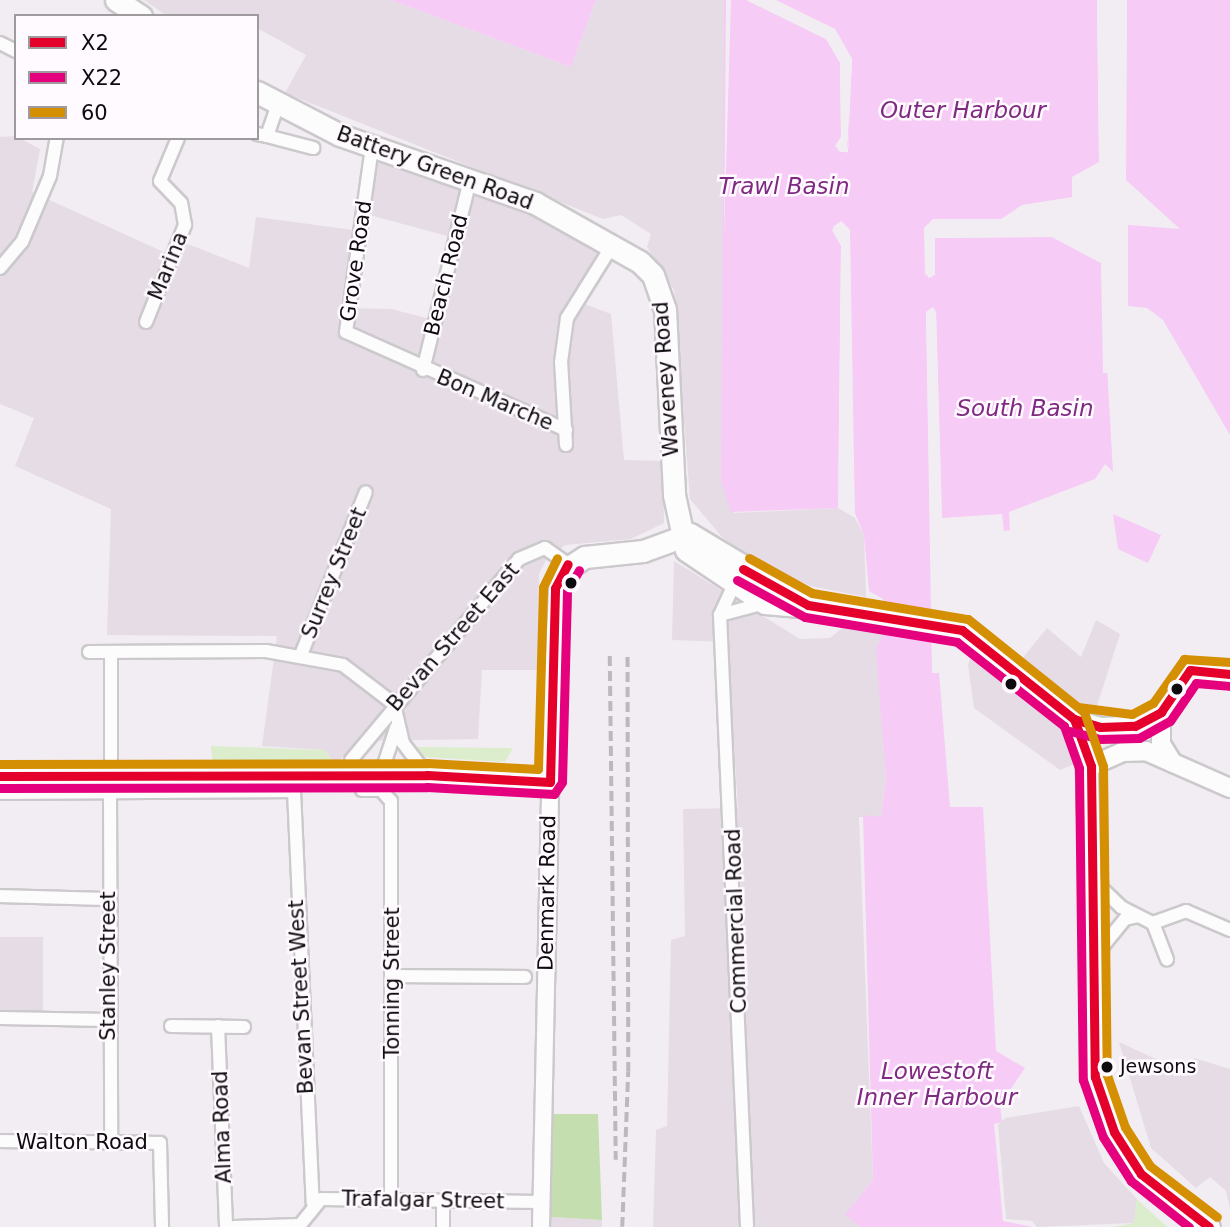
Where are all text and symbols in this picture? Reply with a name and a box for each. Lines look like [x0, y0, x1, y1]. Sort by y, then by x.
legend [14, 14, 259, 140]
text: X2 [81, 31, 109, 55]
text: X22 [81, 66, 122, 90]
water label: Outer Harbour [880, 96, 1046, 124]
text: 60 [81, 101, 108, 125]
street label: Battery Green Road [333, 121, 537, 215]
water label: Trawl Basin [718, 172, 850, 200]
street label: Grove Road [335, 199, 377, 323]
street label: Beach Road [419, 212, 473, 338]
street label: Marina [143, 228, 193, 304]
street label: Waveney Road [648, 300, 684, 458]
street label: Bon Marche [433, 364, 557, 436]
water label: South Basin [957, 394, 1093, 422]
street label: Surrey Street [296, 504, 372, 642]
street label: Bevan Street East [382, 558, 524, 716]
unlabelled marker [564, 576, 578, 590]
unlabelled marker [1004, 677, 1018, 691]
unlabelled marker [1170, 682, 1184, 696]
street label: Denmark Road [533, 815, 561, 971]
street label: Commercial Road [720, 828, 752, 1014]
street label: Stanley Street [95, 891, 121, 1041]
street label: Bevan Street West [283, 899, 319, 1095]
street label: Tonning Street [379, 907, 405, 1059]
place label: Jewsons [1120, 1056, 1196, 1078]
water label: Lowestoft Inner Harbour [857, 1057, 1017, 1111]
marker: Jewsons [1100, 1060, 1114, 1074]
street label: Alma Road [207, 1070, 237, 1184]
street label: Walton Road [16, 1129, 148, 1155]
street label: Trafalgar Street [341, 1186, 505, 1214]

